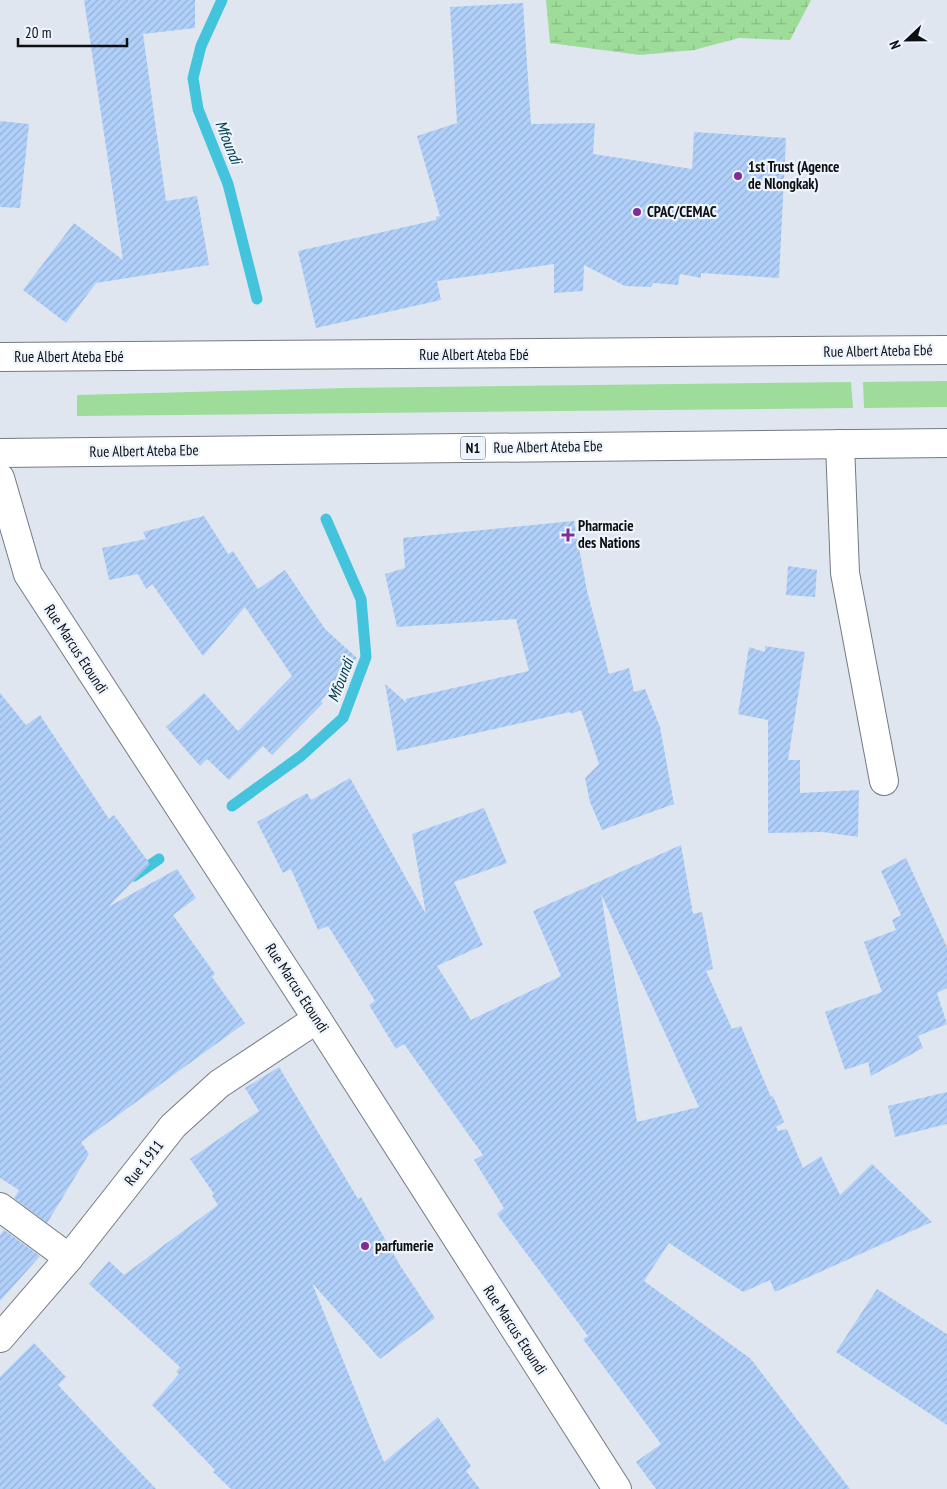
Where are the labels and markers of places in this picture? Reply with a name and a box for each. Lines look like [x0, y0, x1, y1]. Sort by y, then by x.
place label: 1st Trust (Agence de Nlongkak) [748, 157, 840, 193]
marker: 1st Trust (Agence de Nlongkak) [732, 170, 744, 182]
place label: CPAC/CEMAC [647, 202, 717, 221]
marker: CPAC/CEMAC [631, 206, 643, 218]
place label: Pharmacie des Nations [578, 516, 640, 552]
marker: Pharmacie des Nations [562, 529, 574, 541]
place label: parfumerie [375, 1236, 434, 1255]
marker: parfumerie [359, 1240, 371, 1252]

